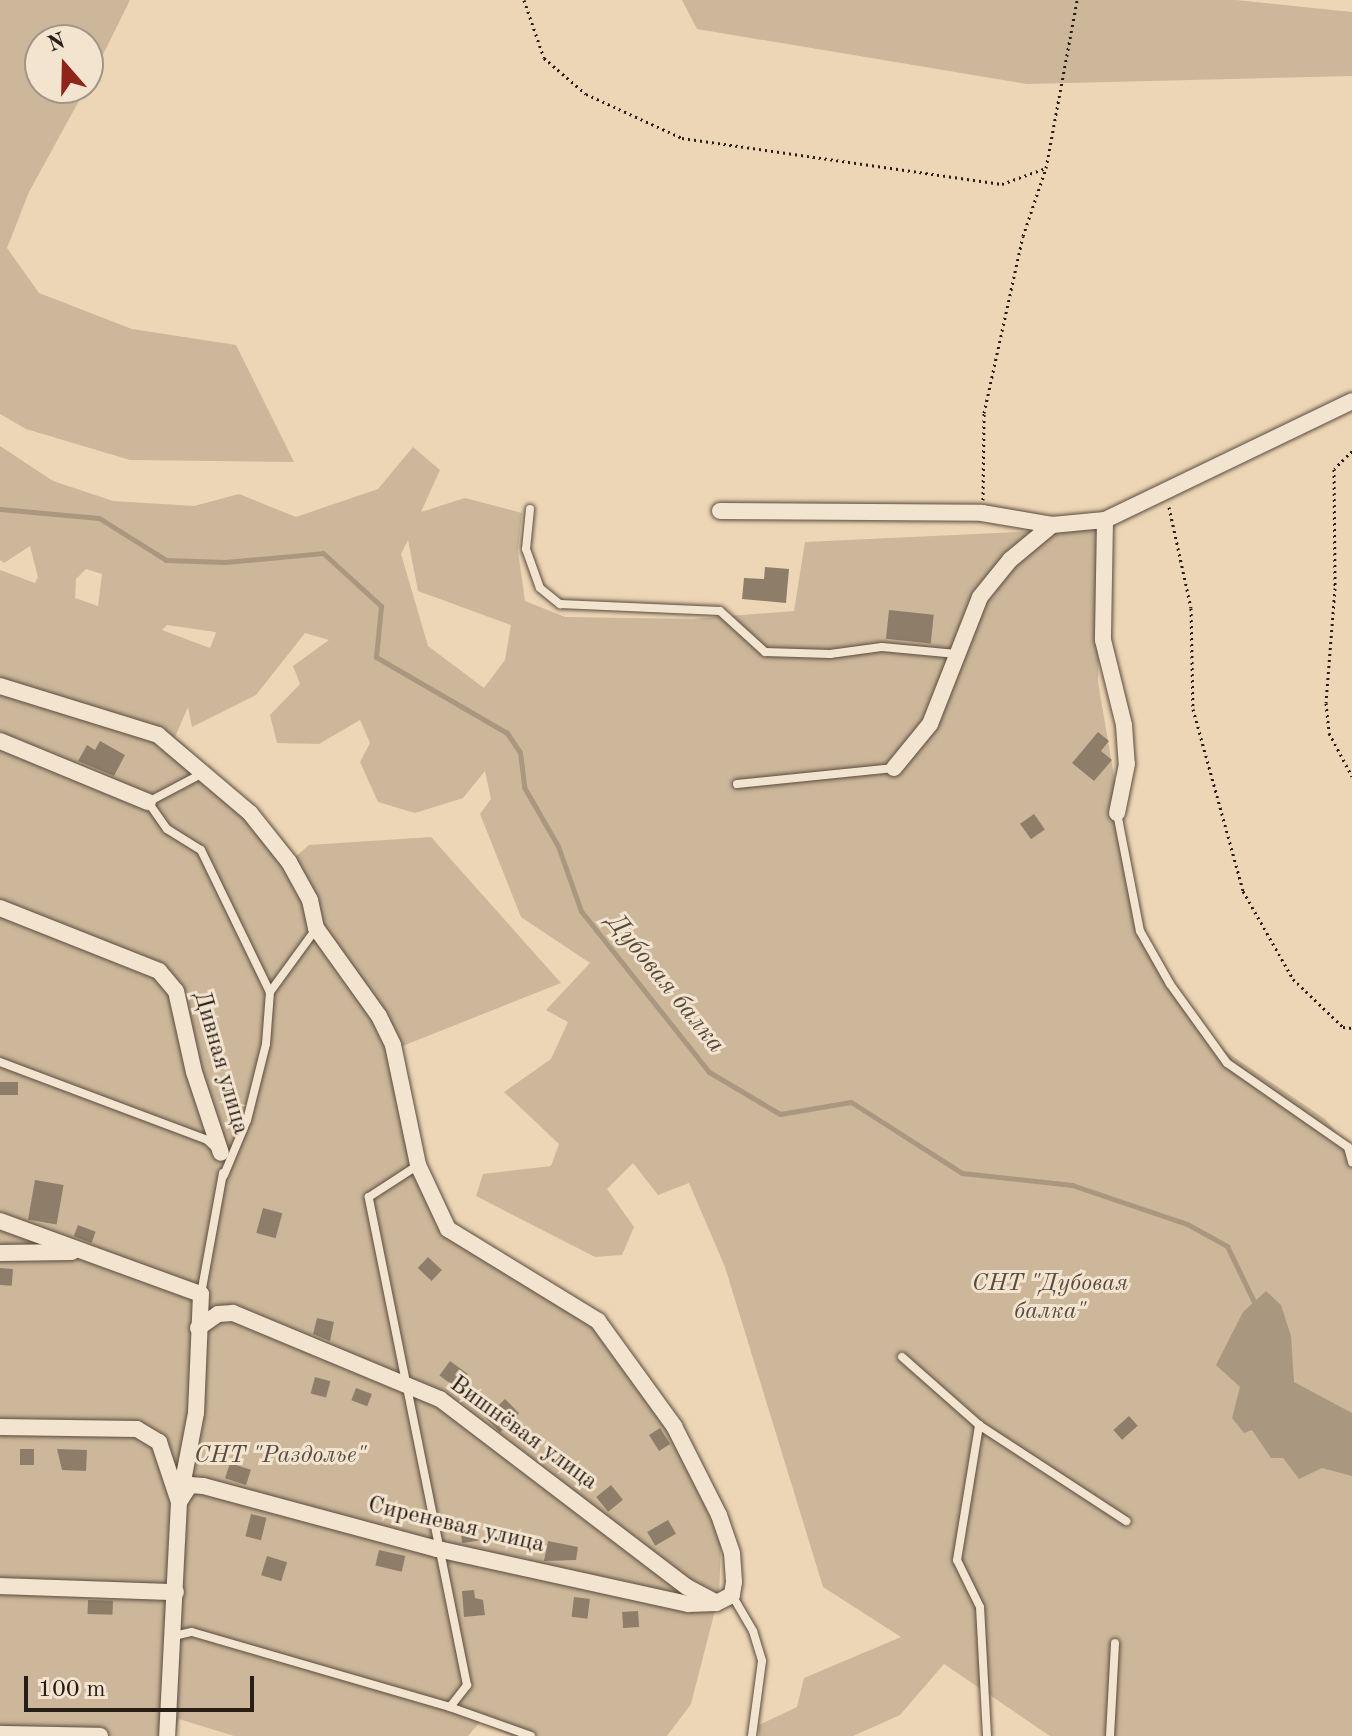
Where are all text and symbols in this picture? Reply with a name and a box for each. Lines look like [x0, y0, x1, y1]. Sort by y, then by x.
north arrow [24, 24, 104, 104]
text: N [45, 30, 68, 57]
water label: Дубовая балка [599, 908, 731, 1060]
street label: Дивная улица [186, 988, 254, 1138]
park label: СНТ "Дубовая балка" [972, 1271, 1128, 1327]
street label: Вишнёвая улица [443, 1371, 603, 1497]
park label: СНТ "Раздолье" [194, 1443, 366, 1471]
street label: Сиреневая улица [365, 1492, 547, 1560]
scale bar [28, 1660, 258, 1710]
text: 100 m [38, 1678, 106, 1702]

